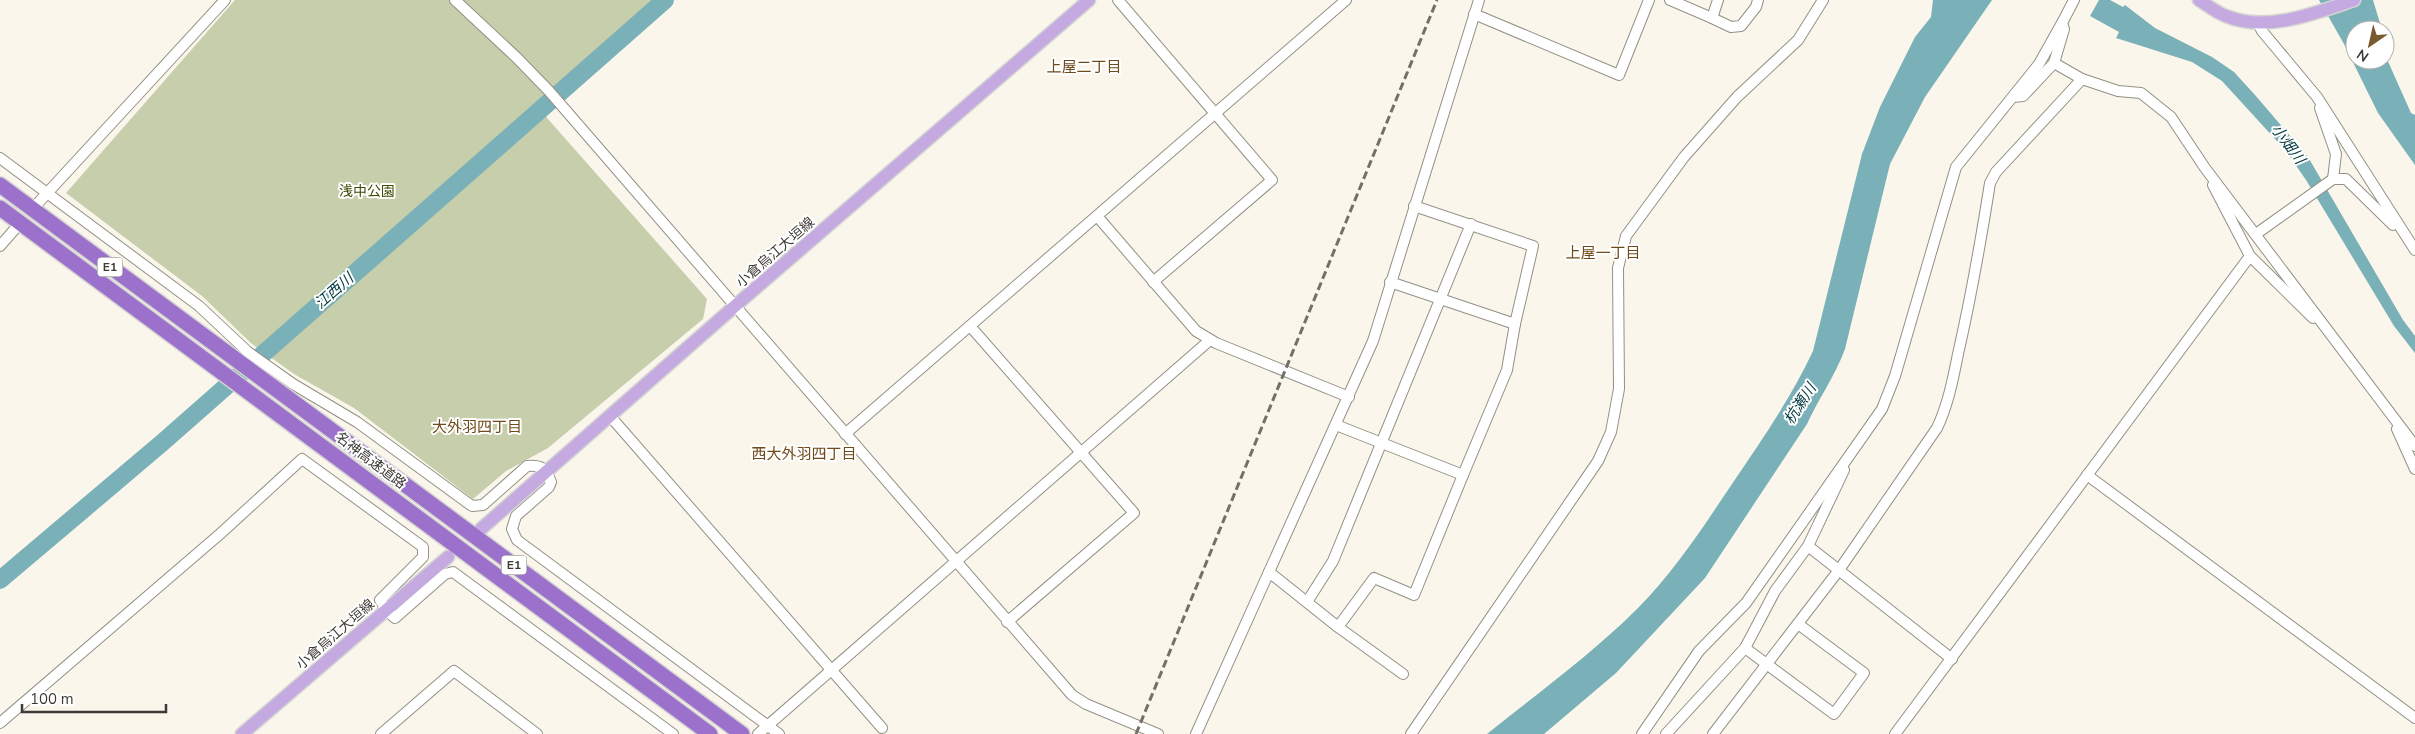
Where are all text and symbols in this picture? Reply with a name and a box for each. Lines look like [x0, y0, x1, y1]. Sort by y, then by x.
north arrow [2345, 20, 2395, 70]
text: N [2353, 45, 2373, 66]
district label: 上屋二丁目 [1046, 57, 1122, 77]
water label: 小畑川 [2266, 120, 2311, 170]
park label: 浅中公園 [339, 182, 395, 201]
street label: 小倉烏江大垣線 [732, 213, 819, 292]
district label: 上屋一丁目 [1565, 243, 1641, 263]
road number: E1 [98, 258, 122, 276]
water label: 江西川 [310, 267, 359, 313]
water label: 杭瀬川 [1779, 378, 1822, 428]
district label: 大外羽四丁目 [432, 417, 522, 437]
street label: 名神高速道路 [331, 428, 410, 493]
district label: 西大外羽四丁目 [751, 444, 857, 464]
road number: E1 [502, 556, 526, 574]
street label: 小倉烏江大垣線 [292, 595, 379, 674]
scale bar [22, 682, 166, 714]
text: 100 m [30, 689, 74, 709]

